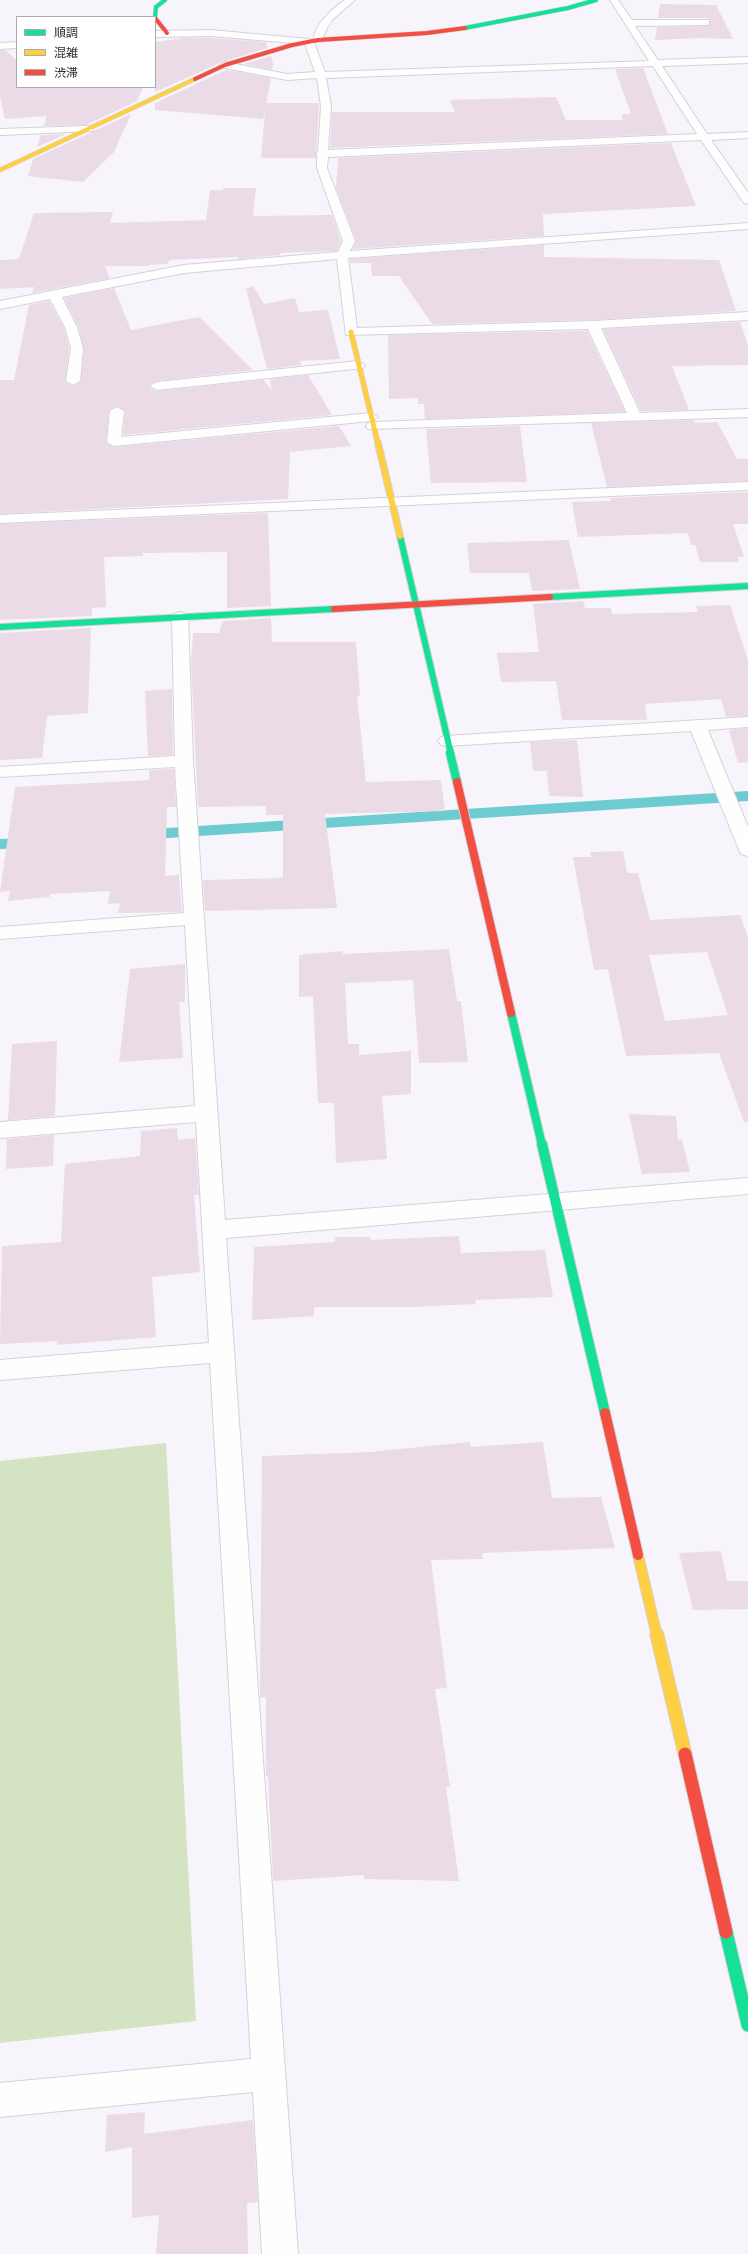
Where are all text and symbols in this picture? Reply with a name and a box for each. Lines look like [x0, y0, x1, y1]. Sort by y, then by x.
legend [16, 16, 156, 88]
text: 順調 [54, 25, 78, 41]
text: 混雑 [54, 45, 78, 61]
text: 渋滞 [54, 65, 78, 81]

